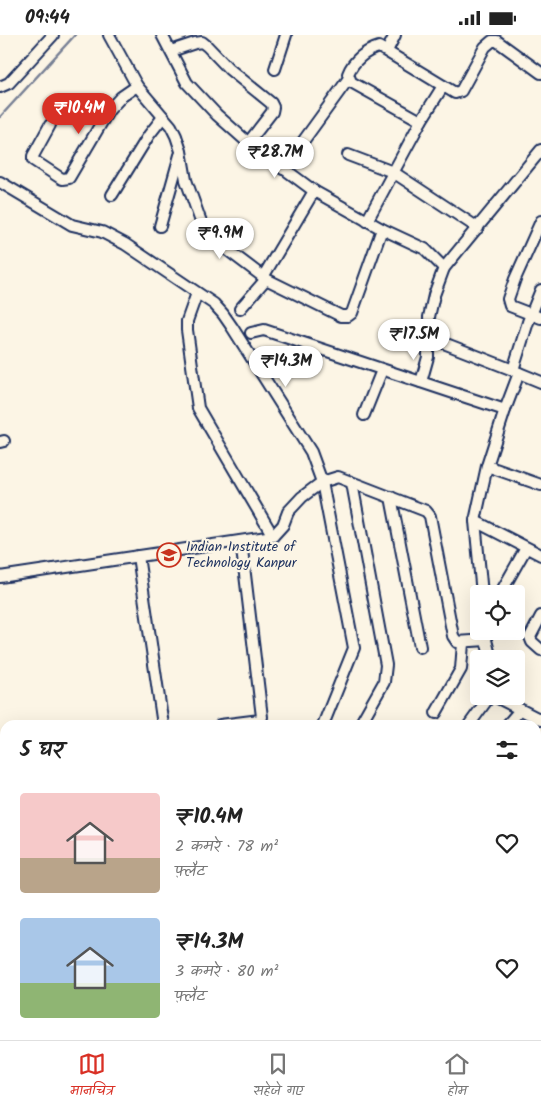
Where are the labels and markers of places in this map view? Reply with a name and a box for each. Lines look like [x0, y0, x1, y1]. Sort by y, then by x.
pin: ₹10.4M [38, 93, 120, 135]
pin: ₹28.7M [234, 137, 316, 179]
pin: ₹9.9M [185, 217, 255, 260]
pin: ₹17.5M [373, 319, 455, 361]
pin: ₹14.3M [245, 345, 327, 388]
place label: Indian Institute of Technology Kanpur [186, 536, 298, 574]
school or university icon: Indian Institute of Technology Kanpur [156, 542, 182, 568]

